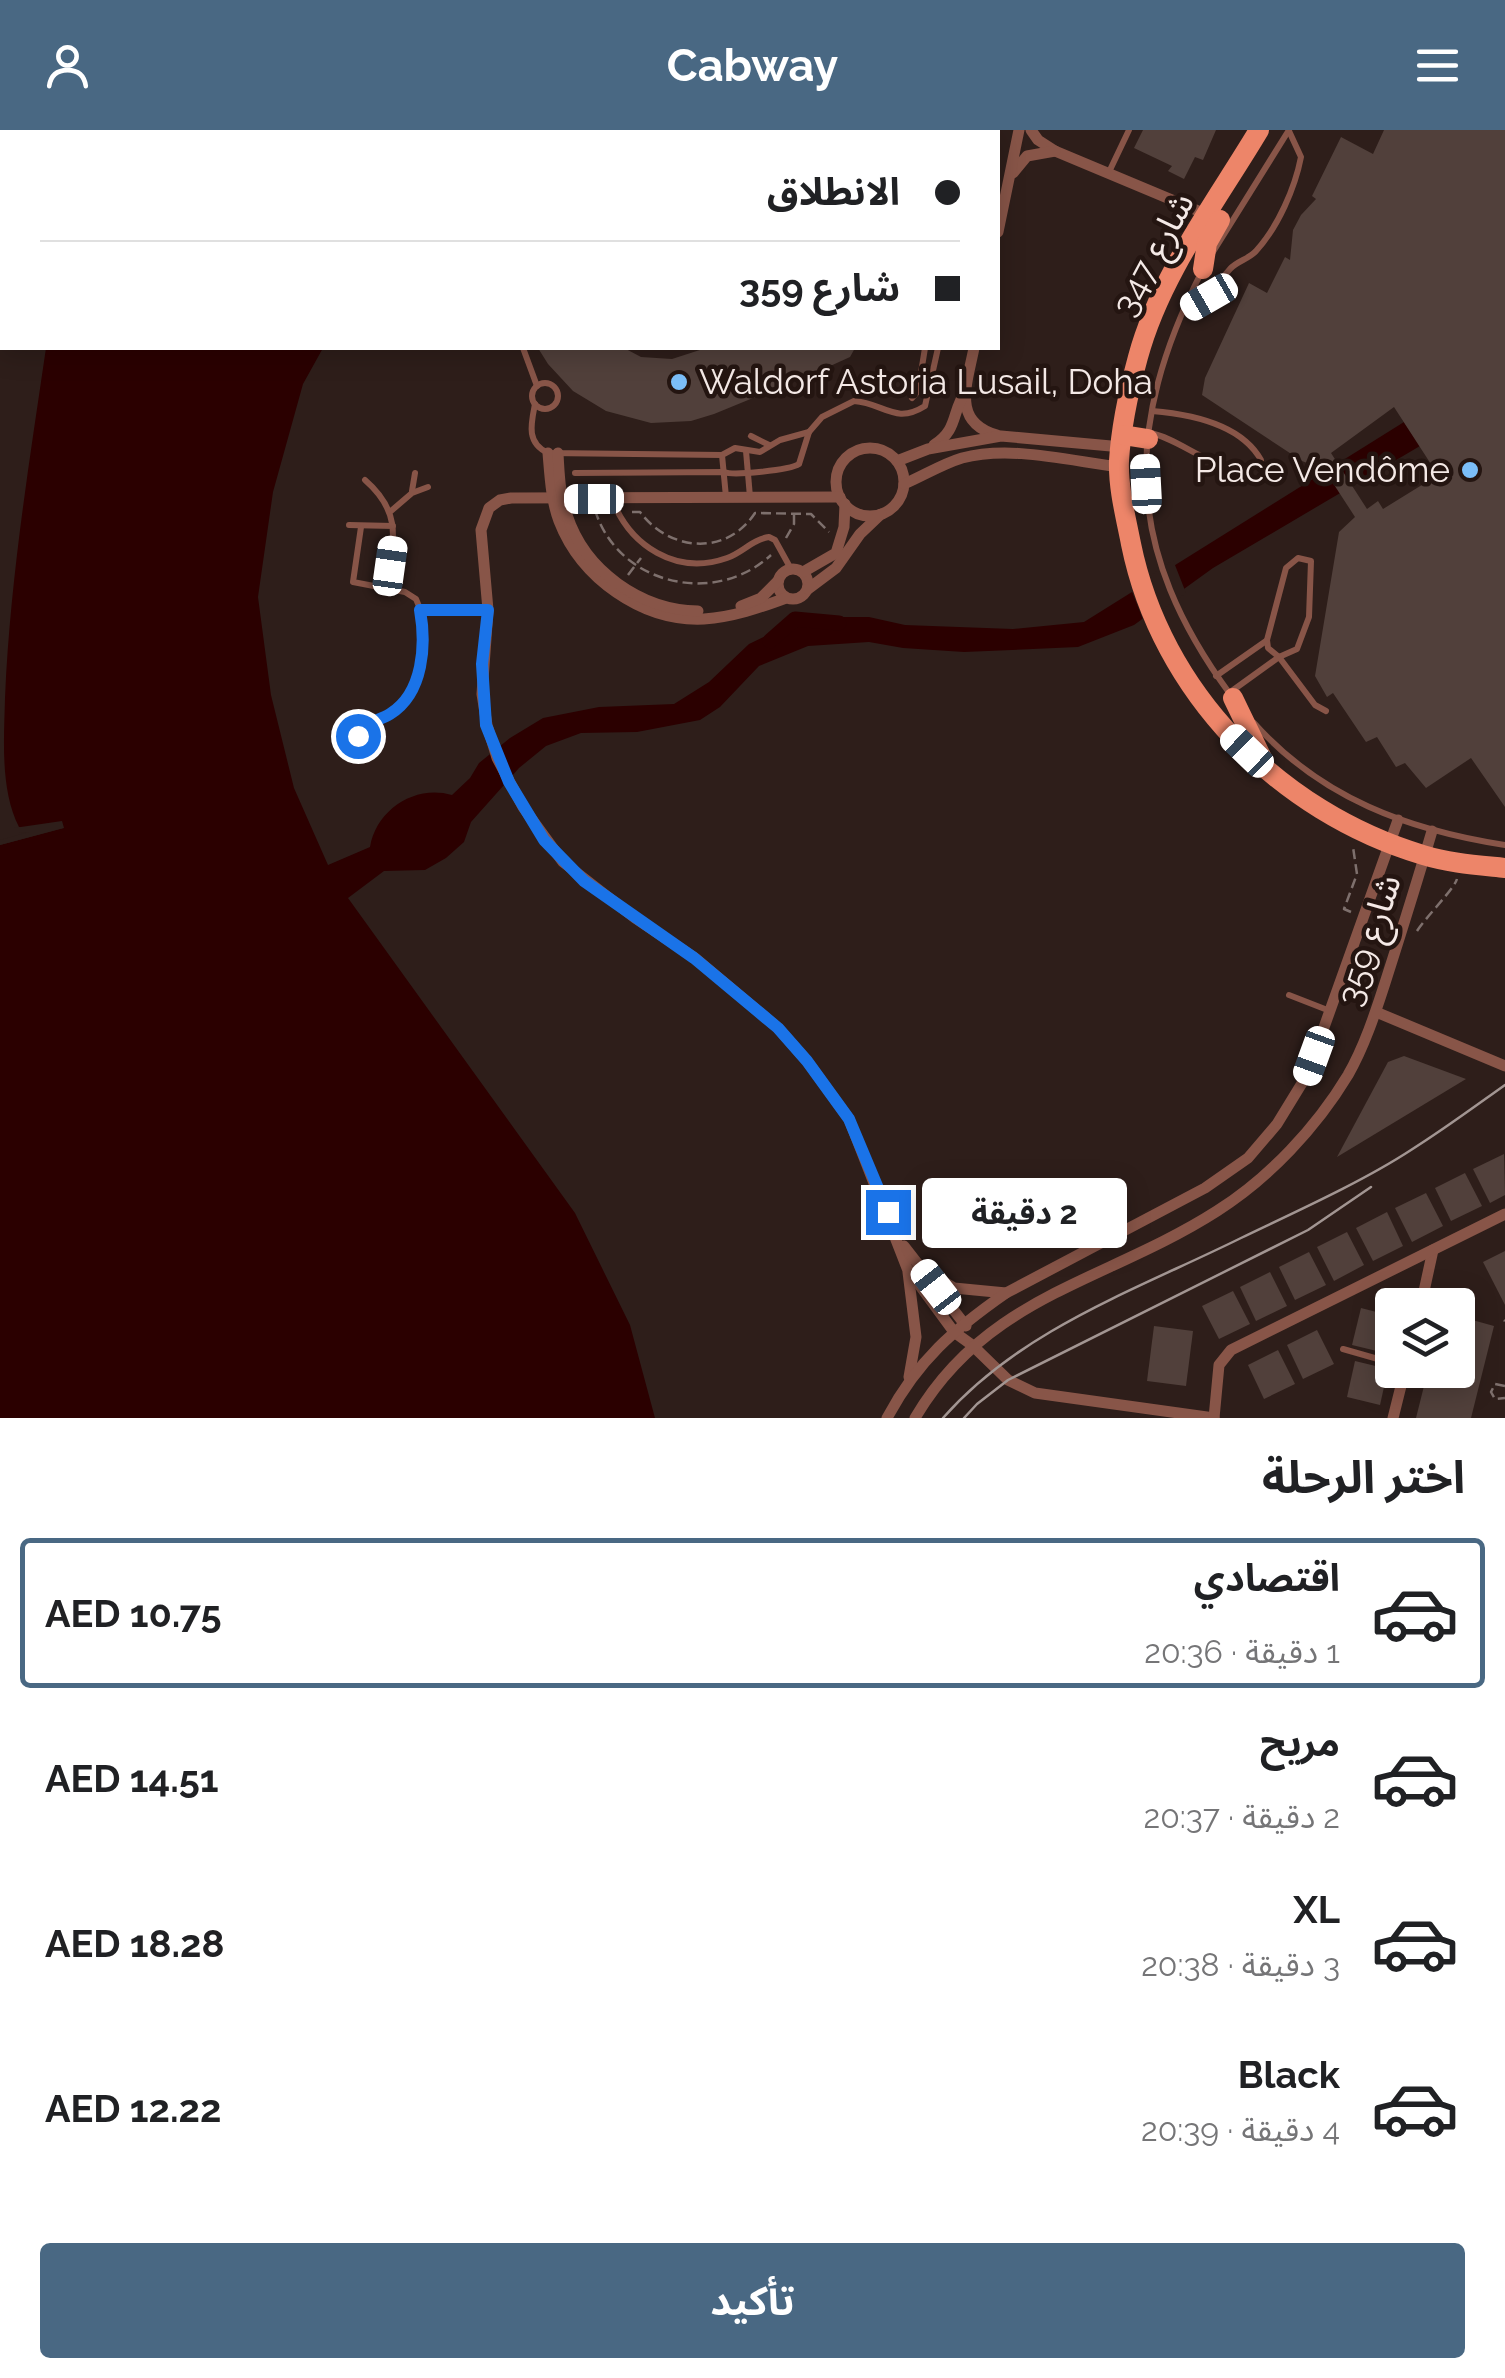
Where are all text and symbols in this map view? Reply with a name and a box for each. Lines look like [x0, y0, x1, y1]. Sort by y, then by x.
icon: person [40, 38, 95, 93]
icon: menu [1410, 38, 1465, 93]
text: Cabway [667, 39, 838, 92]
text: الانطلاق [767, 169, 900, 214]
street label: شارع 347 [1103, 185, 1207, 325]
text: شارع 359 [739, 265, 900, 310]
car [1176, 269, 1242, 325]
place label: Waldorf Astoria Lusail, Doha [699, 361, 1153, 402]
marker: Waldorf Astoria Lusail, Doha [668, 371, 690, 393]
place label: Place Vendôme [1195, 449, 1450, 490]
car [1129, 453, 1163, 515]
marker: Place Vendôme [1459, 459, 1481, 481]
car [564, 484, 624, 514]
car [371, 534, 409, 598]
route start [336, 714, 381, 759]
car [1215, 719, 1279, 783]
street label: شارع 359 [1328, 869, 1415, 1012]
car [1290, 1023, 1338, 1089]
callout: 2 دقيقة [923, 1177, 1128, 1247]
route end [866, 1190, 911, 1235]
text: 2 دقيقة [971, 1194, 1078, 1231]
car [906, 1254, 966, 1320]
map controls [1375, 1288, 1475, 1388]
button: layers [1375, 1288, 1475, 1388]
text: اختر الرحلة [1262, 1451, 1465, 1504]
text: اقتصادي [1194, 1555, 1340, 1600]
icon: car [1370, 1568, 1460, 1658]
text: AED 10.75 [45, 1591, 221, 1636]
text: 1 دقيقة · 20:36 [1144, 1633, 1340, 1670]
text: مريح [1260, 1720, 1340, 1765]
icon: car [1370, 1733, 1460, 1823]
text: AED 14.51 [45, 1756, 219, 1801]
text: 2 دقيقة · 20:37 [1144, 1798, 1340, 1835]
text: XL [1293, 1887, 1340, 1932]
icon: car [1370, 1898, 1460, 1988]
text: AED 18.28 [45, 1921, 224, 1966]
text: 3 دقيقة · 20:38 [1141, 1946, 1340, 1983]
text: Black [1238, 2052, 1340, 2097]
icon: car [1370, 2063, 1460, 2153]
text: AED 12.22 [45, 2086, 221, 2131]
text: 4 دقيقة · 20:39 [1141, 2111, 1340, 2148]
button: تأكيد [40, 2243, 1465, 2358]

